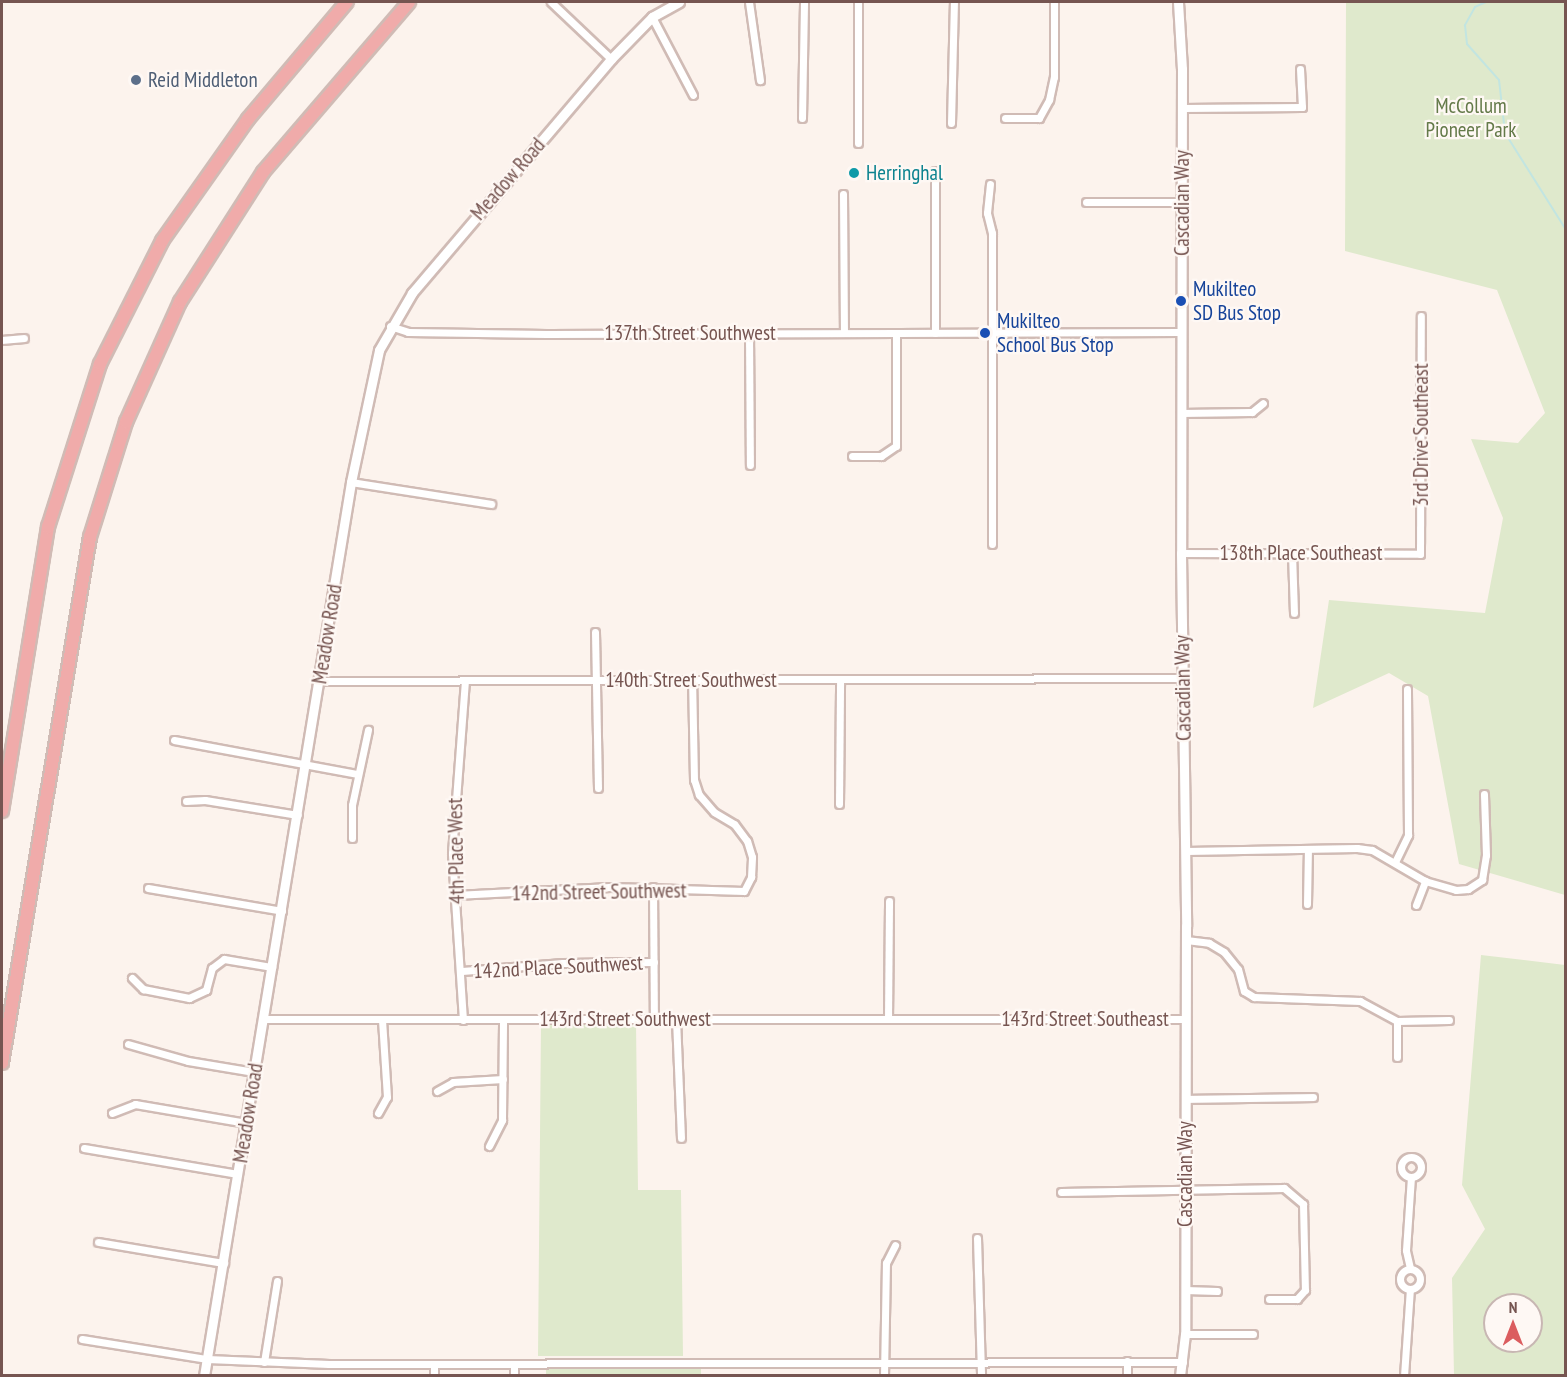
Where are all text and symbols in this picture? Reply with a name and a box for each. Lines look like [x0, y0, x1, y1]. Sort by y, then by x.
place label: Reid Middleton [148, 67, 258, 93]
marker: Reid Middleton [129, 73, 143, 87]
park label: McCollum Pioneer Park [1426, 93, 1516, 143]
street label: Meadow Road [465, 133, 551, 225]
street label: Cascadian Way [1169, 150, 1195, 256]
place label: Herringhal [866, 160, 943, 186]
marker: Herringhal [847, 166, 861, 180]
place label: Mukilteo SD Bus Stop [1193, 276, 1281, 326]
marker: Mukilteo SD Bus Stop [1174, 294, 1188, 308]
place label: Mukilteo School Bus Stop [997, 308, 1114, 358]
street label: 137th Street Southwest [604, 320, 776, 346]
marker: Mukilteo School Bus Stop [978, 326, 992, 340]
street label: 3rd Drive Southeast [1408, 363, 1434, 507]
street label: 138th Place Southeast [1220, 540, 1382, 566]
street label: Meadow Road [307, 582, 347, 686]
street label: Cascadian Way [1169, 635, 1197, 741]
street label: 140th Street Southwest [605, 667, 777, 693]
street label: 4th Place West [442, 797, 470, 905]
street label: 142nd Street Southwest [511, 878, 687, 906]
street label: 142nd Place Southwest [472, 950, 644, 984]
street label: 143rd Street Southwest [539, 1006, 711, 1032]
street label: 143rd Street Southeast [1001, 1006, 1169, 1032]
street label: Meadow Road [228, 1061, 268, 1165]
street label: Cascadian Way [1172, 1121, 1198, 1227]
north arrow [1483, 1293, 1543, 1353]
text: N [1509, 1297, 1517, 1317]

